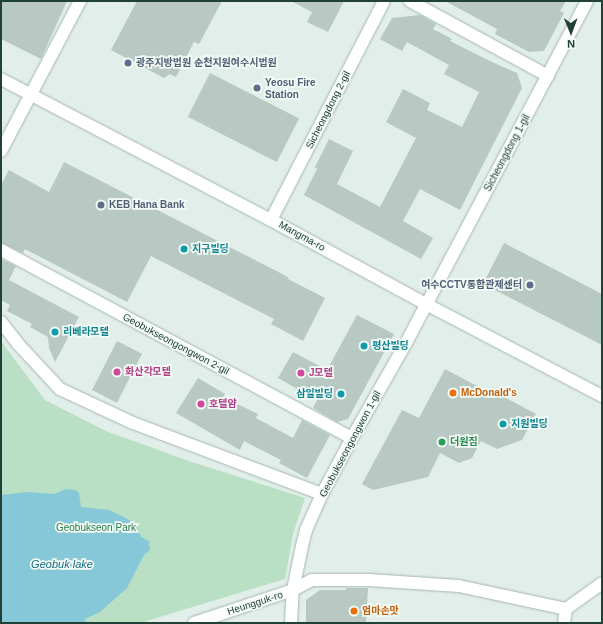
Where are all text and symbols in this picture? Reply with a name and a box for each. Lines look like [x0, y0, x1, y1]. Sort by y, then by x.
north arrow [551, 12, 591, 52]
text: N [567, 38, 575, 50]
place label: 광주지방법원 순천지원여수시법원 [136, 57, 277, 69]
marker: 광주지방법원 순천지원여수시법원 [123, 58, 133, 68]
street label: Sicheongdong 2-gil [303, 69, 353, 151]
place label: Yeosu Fire Station [265, 76, 316, 100]
marker: Yeosu Fire Station [252, 83, 262, 93]
street label: Sicheongdong 1-gil [482, 112, 532, 194]
place label: KEB Hana Bank [109, 199, 185, 211]
marker: KEB Hana Bank [96, 200, 106, 210]
street label: Mangma-ro [277, 218, 327, 254]
place label: 지구빌딩 [192, 243, 229, 255]
marker: 지구빌딩 [179, 244, 189, 254]
place label: 여수CCTV통합관제센터 [421, 279, 522, 291]
marker: 여수CCTV통합관제센터 [525, 280, 535, 290]
street label: Geobukseongongwon 2-gil [121, 311, 231, 377]
place label: 리베라모텔 [63, 326, 109, 338]
marker: 리베라모텔 [50, 327, 60, 337]
place label: 평산빌딩 [372, 340, 409, 352]
marker: 평산빌딩 [359, 341, 369, 351]
place label: 화산각모텔 [125, 366, 171, 378]
marker: 화산각모텔 [112, 367, 122, 377]
place label: J모텔 [309, 367, 333, 379]
marker: J모텔 [296, 368, 306, 378]
place label: McDonald's [461, 387, 517, 399]
place label: 삼일빌딩 [296, 388, 333, 400]
marker: McDonald's [448, 388, 458, 398]
street label: Geobukseongongwon 1-gil [317, 389, 383, 499]
marker: 삼일빌딩 [336, 389, 346, 399]
place label: 호텔얌 [209, 398, 237, 410]
marker: 호텔얌 [196, 399, 206, 409]
place label: 지원빌딩 [511, 418, 548, 430]
marker: 지원빌딩 [498, 419, 508, 429]
place label: 더원짐 [450, 436, 478, 448]
marker: 더원짐 [437, 437, 447, 447]
park label: Geobukseon Park [56, 522, 136, 534]
water label: Geobuk lake [31, 557, 93, 571]
street label: Heungguk-ro [226, 588, 284, 618]
place label: 엄마손맛 [362, 605, 399, 617]
marker: 엄마손맛 [349, 606, 359, 616]

